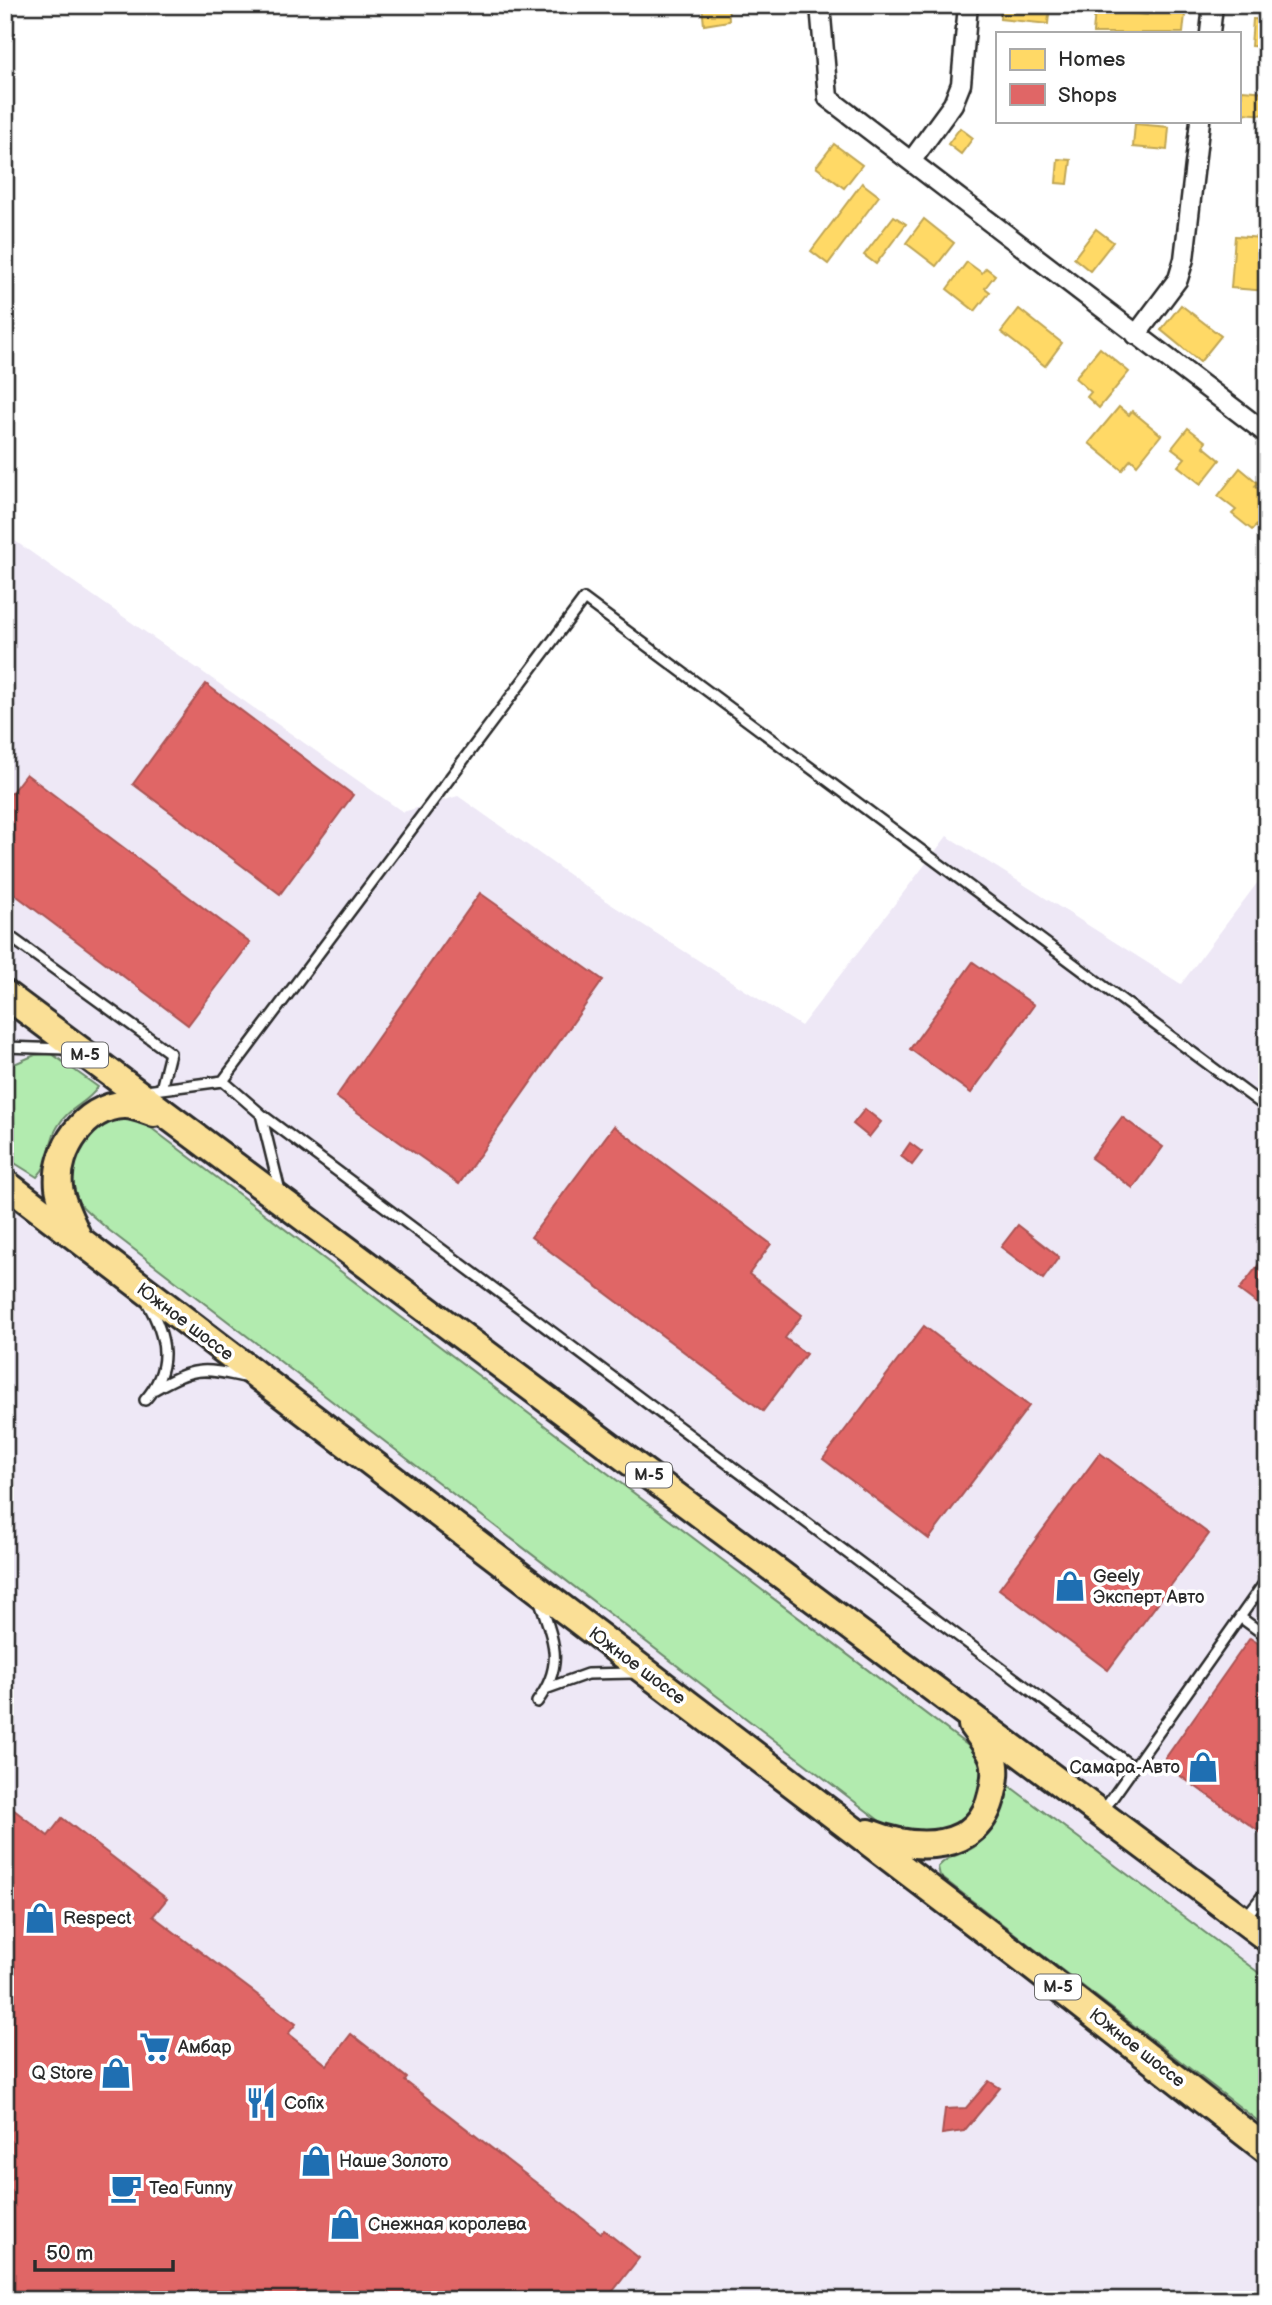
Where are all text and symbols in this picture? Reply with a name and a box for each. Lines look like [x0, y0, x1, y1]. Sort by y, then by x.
legend [996, 32, 1240, 122]
text: Homes [1058, 47, 1126, 72]
text: Shops [1058, 83, 1117, 108]
road number: М-5 [62, 1042, 108, 1068]
street label: Южное шоссе [133, 1279, 237, 1365]
road number: М-5 [626, 1462, 672, 1488]
place label: Geely Эксперт Авто [1093, 1566, 1205, 1608]
shop icon: Geely Эксперт Авто [1053, 1569, 1087, 1603]
street label: Южное шоссе [585, 1623, 689, 1709]
shop icon: Самара-Авто [1186, 1750, 1220, 1784]
place label: Самара-Авто [1070, 1757, 1180, 1778]
shop icon: Respect [23, 1901, 57, 1935]
place label: Respect [63, 1908, 132, 1929]
road number: М-5 [1035, 1974, 1081, 1999]
street label: Южное шоссе [1085, 2004, 1189, 2092]
supermarket icon: Амбар [138, 2030, 172, 2064]
place label: Амбар [177, 2037, 231, 2058]
shop icon: Q Store [99, 2056, 133, 2090]
place label: Q Store [32, 2063, 93, 2084]
restaurant icon: Cofix [244, 2086, 278, 2120]
place label: Cofix [284, 2093, 325, 2114]
shop icon: Наше Золото [299, 2144, 333, 2178]
place label: Наше Золото [339, 2151, 448, 2172]
cafe icon: Tea Funny [109, 2171, 143, 2205]
place label: Tea Funny [149, 2178, 234, 2199]
shop icon: Снежная королева [328, 2207, 362, 2241]
place label: Снежная королева [368, 2214, 527, 2235]
scale bar [35, 2228, 173, 2272]
text: 50 m [46, 2241, 93, 2266]

